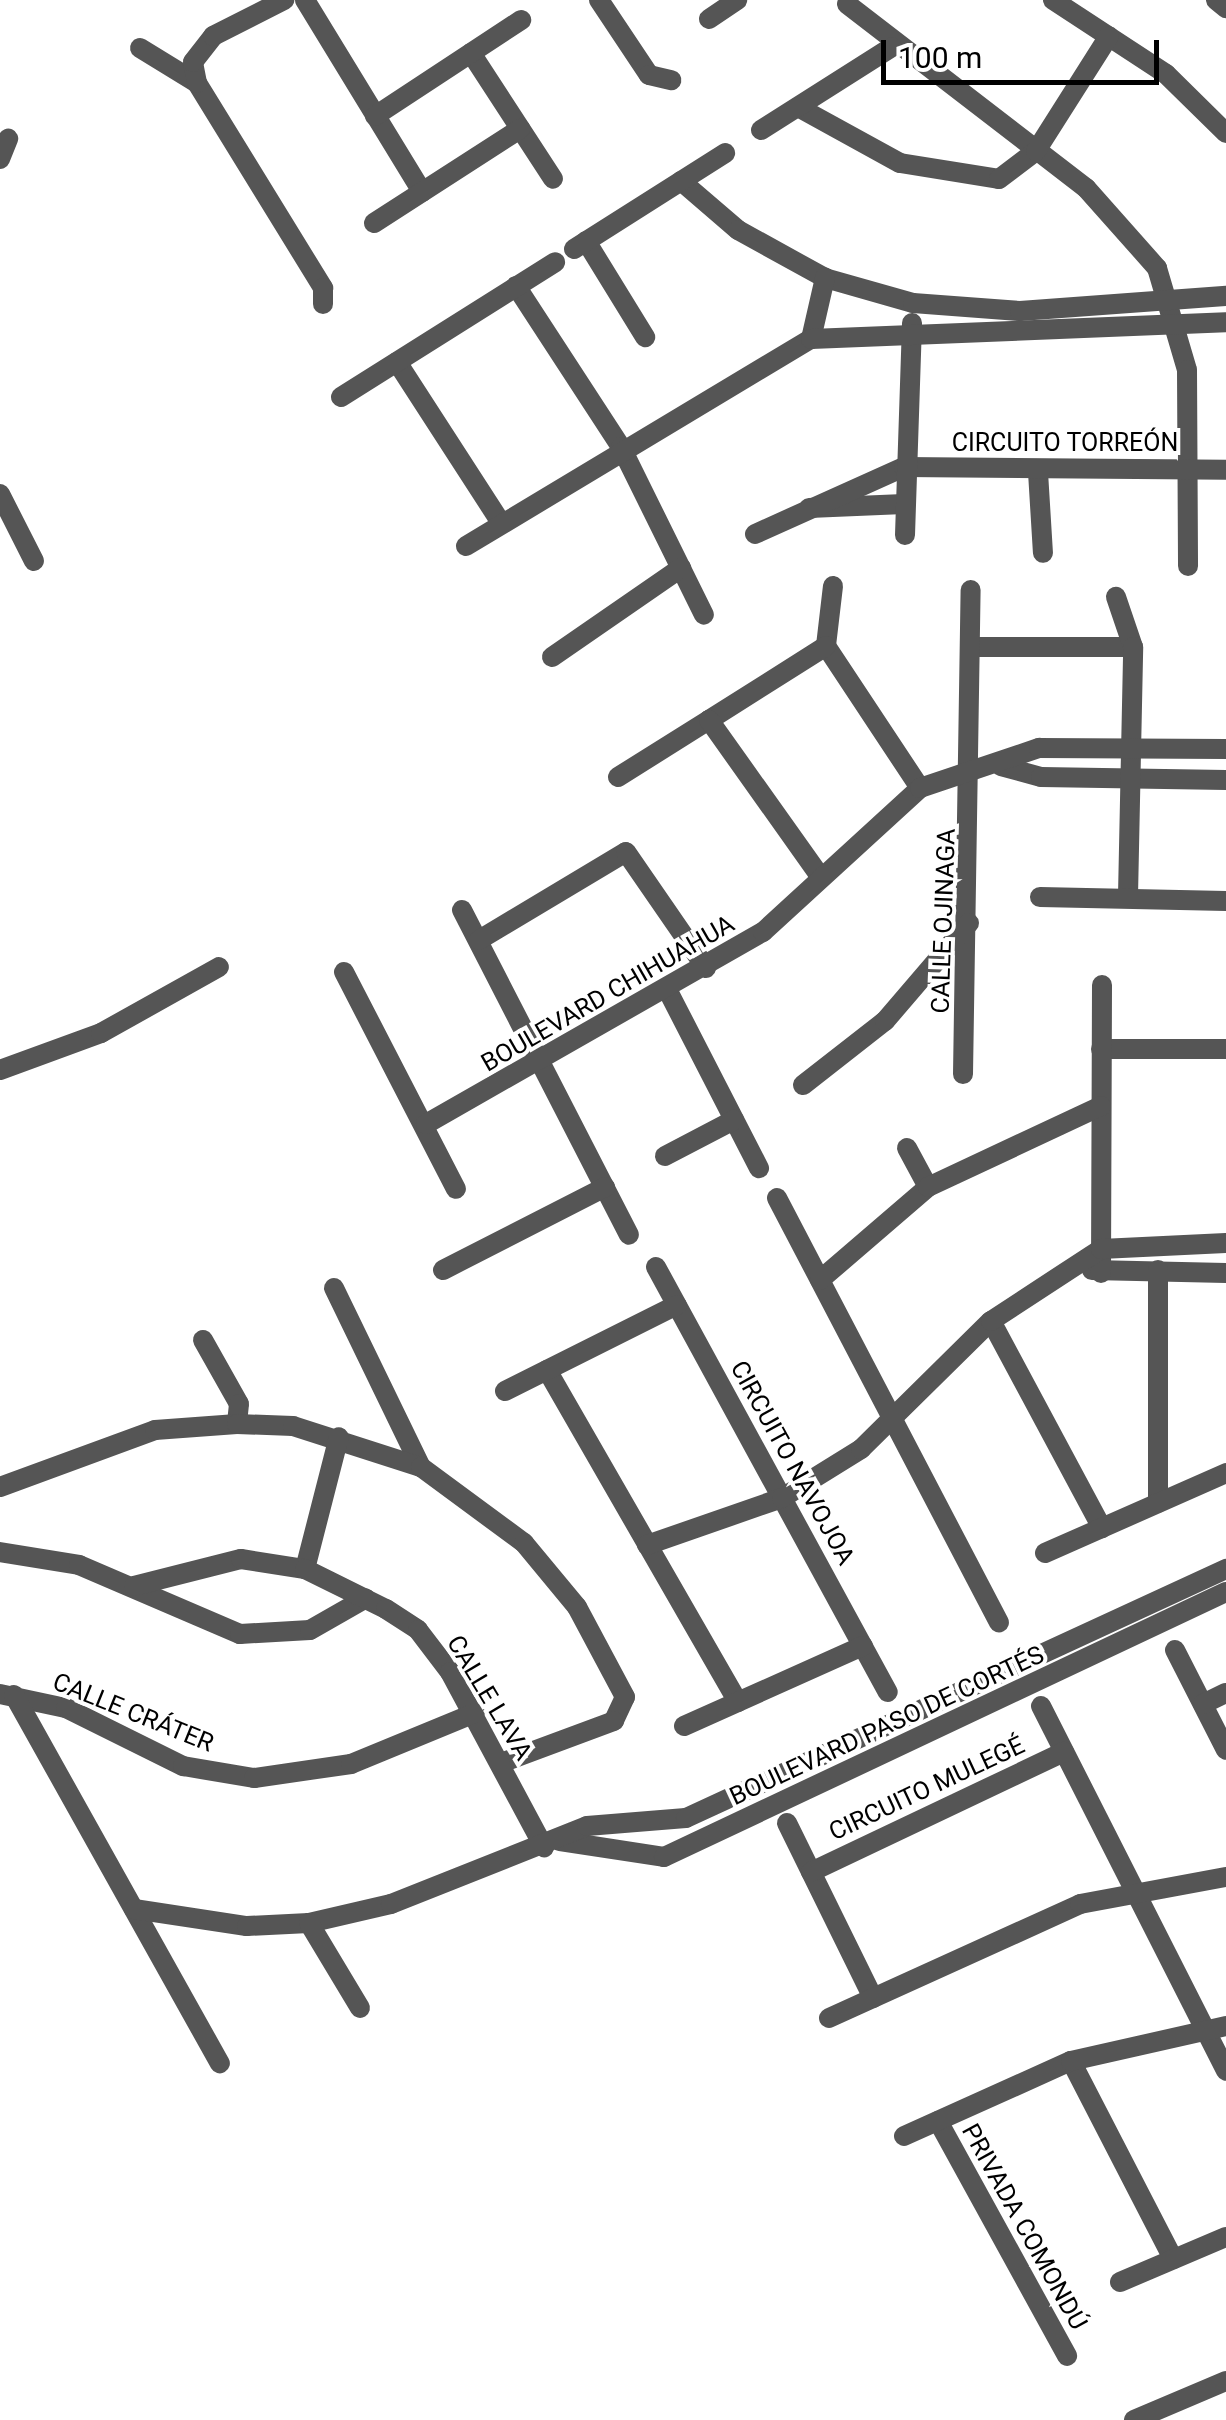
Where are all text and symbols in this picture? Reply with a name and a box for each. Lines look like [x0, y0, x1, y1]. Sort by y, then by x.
scale bar [886, 20, 1164, 82]
text: 100 m [898, 40, 982, 75]
street label: CIRCUITO TORREÓN [951, 428, 1179, 458]
street label: CALLE OJINAGA [926, 828, 962, 1014]
street label: BOULEVARD CHIHUAHUA [476, 909, 740, 1079]
street label: CIRCUITO NAVOJOA [723, 1356, 861, 1570]
street label: CALLE LAVA [440, 1630, 538, 1766]
street label: BOULEVARD PASO DE CORTÉS [725, 1640, 1049, 1812]
street label: CALLE CRÁTER [48, 1667, 218, 1759]
street label: CIRCUITO MULEGÉ [824, 1731, 1030, 1847]
street label: PRIVADA COMONDÚ [955, 2119, 1093, 2335]

